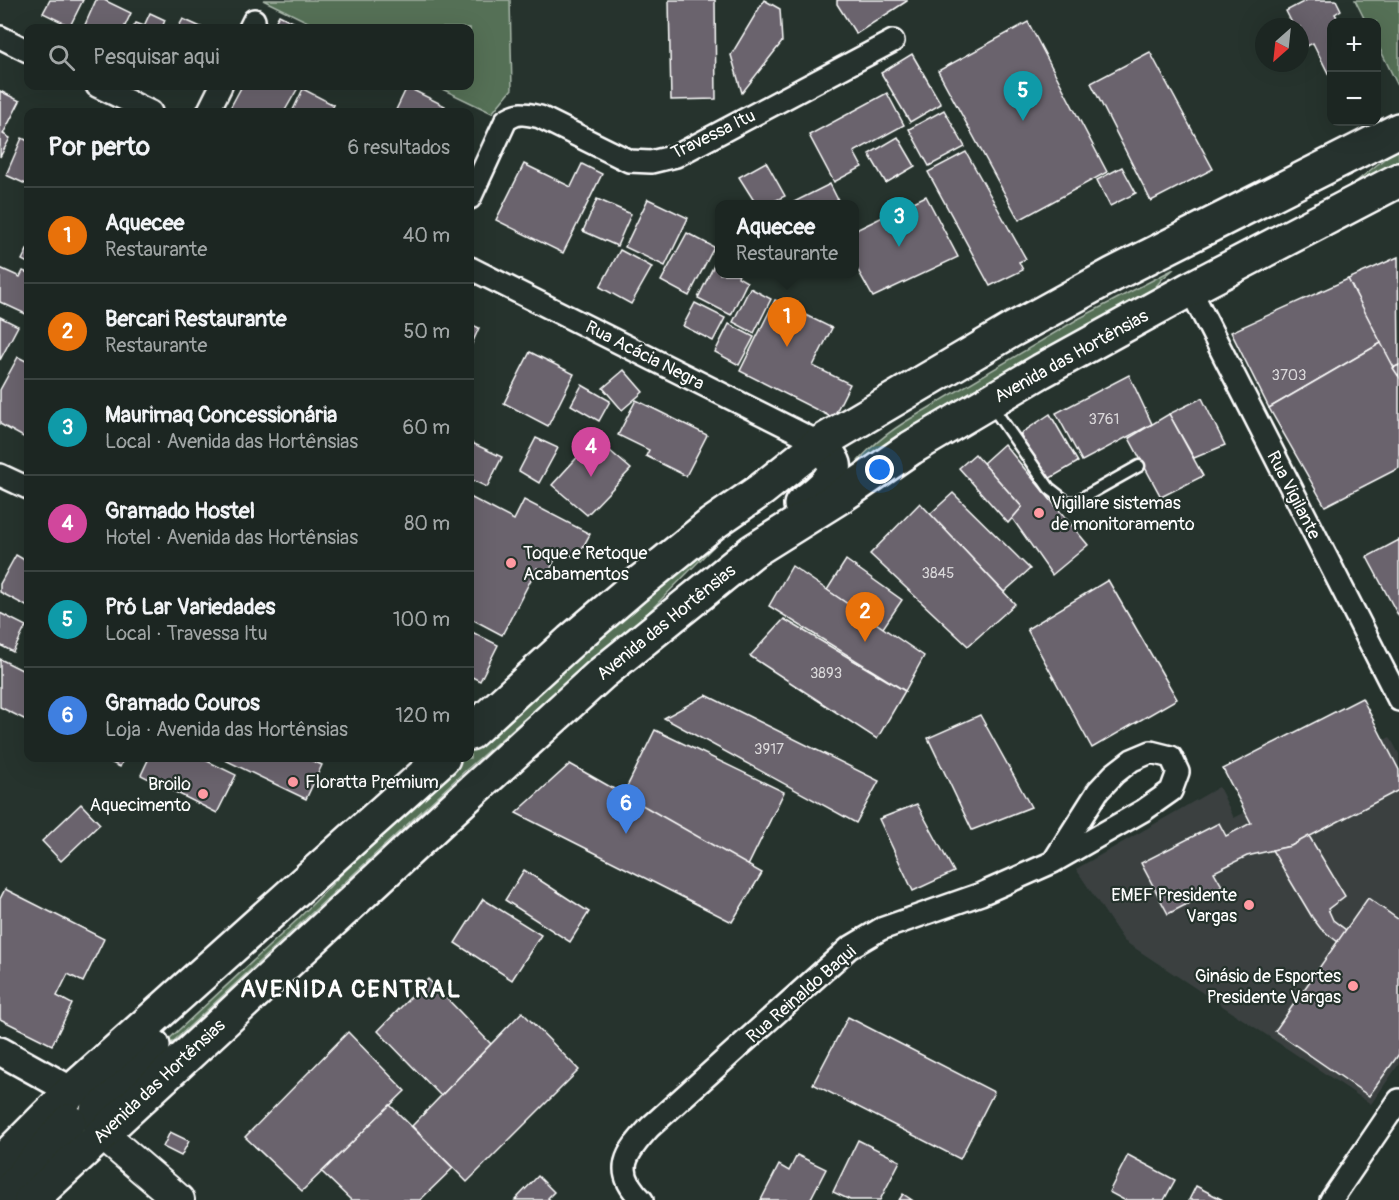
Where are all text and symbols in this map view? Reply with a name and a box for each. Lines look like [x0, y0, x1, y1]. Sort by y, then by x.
north arrow [1255, 18, 1309, 72]
map controls [1327, 18, 1381, 126]
button: + [1327, 18, 1381, 72]
search box [24, 24, 474, 90]
icon: search [45, 41, 78, 74]
text: Pesquisar aqui [93, 43, 219, 71]
pin: 5 [1004, 72, 1042, 121]
button: − [1327, 72, 1381, 126]
street label: Travessa Itu [667, 104, 759, 165]
text: Por perto [48, 131, 150, 163]
text: 6 resultados [348, 135, 450, 160]
pin: 3 [880, 198, 918, 247]
popup [715, 200, 859, 278]
text: Aquecee [105, 209, 184, 237]
text: Aquecee [736, 213, 815, 241]
text: 1 [64, 223, 71, 248]
text: 40 m [403, 223, 450, 248]
text: Restaurante [105, 237, 207, 262]
text: Restaurante [736, 241, 838, 266]
pin: 1 [768, 298, 806, 347]
text: Bercari Restaurante [105, 305, 287, 333]
street label: Avenida das Hortênsias [990, 305, 1152, 408]
street label: Rua Acácia Negra [581, 316, 708, 395]
text: 2 [62, 319, 73, 344]
text: 50 m [403, 319, 450, 344]
text: Restaurante [105, 333, 207, 358]
house number: 3703 [1272, 366, 1306, 385]
text: Maurimaq Concessionária [105, 401, 337, 429]
house number: 3761 [1089, 410, 1119, 429]
text: 3 [62, 415, 73, 440]
text: 60 m [403, 415, 450, 440]
pin: 4 [572, 428, 610, 477]
text: Local · Avenida das Hortênsias [105, 429, 358, 454]
street label: Rua Vigilante [1261, 447, 1326, 543]
your location [865, 455, 894, 484]
place label: Vigillare sistemas de monitoramento [1051, 492, 1195, 536]
text: Gramado Hostel [105, 497, 255, 525]
marker: Vigillare sistemas de monitoramento [1032, 506, 1046, 520]
text: 4 [62, 511, 73, 536]
text: 80 m [404, 511, 450, 536]
text: Hotel · Avenida das Hortênsias [105, 525, 358, 550]
place label: Toque e Retoque Acabamentos [523, 542, 648, 586]
marker: Toque e Retoque Acabamentos [504, 556, 518, 570]
street label: Avenida das Hortênsias [592, 559, 741, 686]
house number: 3845 [922, 564, 954, 583]
pin: 2 [846, 592, 884, 642]
text: Pró Lar Variedades [105, 593, 275, 621]
text: 5 [62, 607, 73, 632]
text: 100 m [393, 607, 450, 632]
text: Local · Travessa Itu [105, 621, 267, 646]
house number: 3893 [810, 664, 842, 683]
text: Gramado Couros [105, 689, 260, 717]
text: 6 [62, 703, 73, 728]
text: 120 m [395, 703, 450, 728]
text: Loja · Avenida das Hortênsias [105, 717, 348, 742]
house number: 3917 [754, 740, 784, 759]
place label: Floratta Premium [305, 771, 439, 794]
place label: Broilo Aquecimento [90, 773, 191, 817]
marker: Floratta Premium [286, 775, 300, 789]
pin: 6 [606, 784, 646, 834]
marker: Broilo Aquecimento [196, 787, 210, 801]
place label: EMEF Presidente Vargas [1111, 884, 1237, 928]
marker: EMEF Presidente Vargas [1242, 898, 1256, 912]
street label: Rua Reinaldo Baqui [742, 940, 861, 1048]
place label: Ginásio de Esportes Presidente Vargas [1195, 965, 1341, 1009]
district label: AVENIDA CENTRAL [240, 975, 462, 1004]
marker: Ginásio de Esportes Presidente Vargas [1346, 979, 1360, 993]
street label: Avenida das Hortênsias [88, 1014, 230, 1149]

